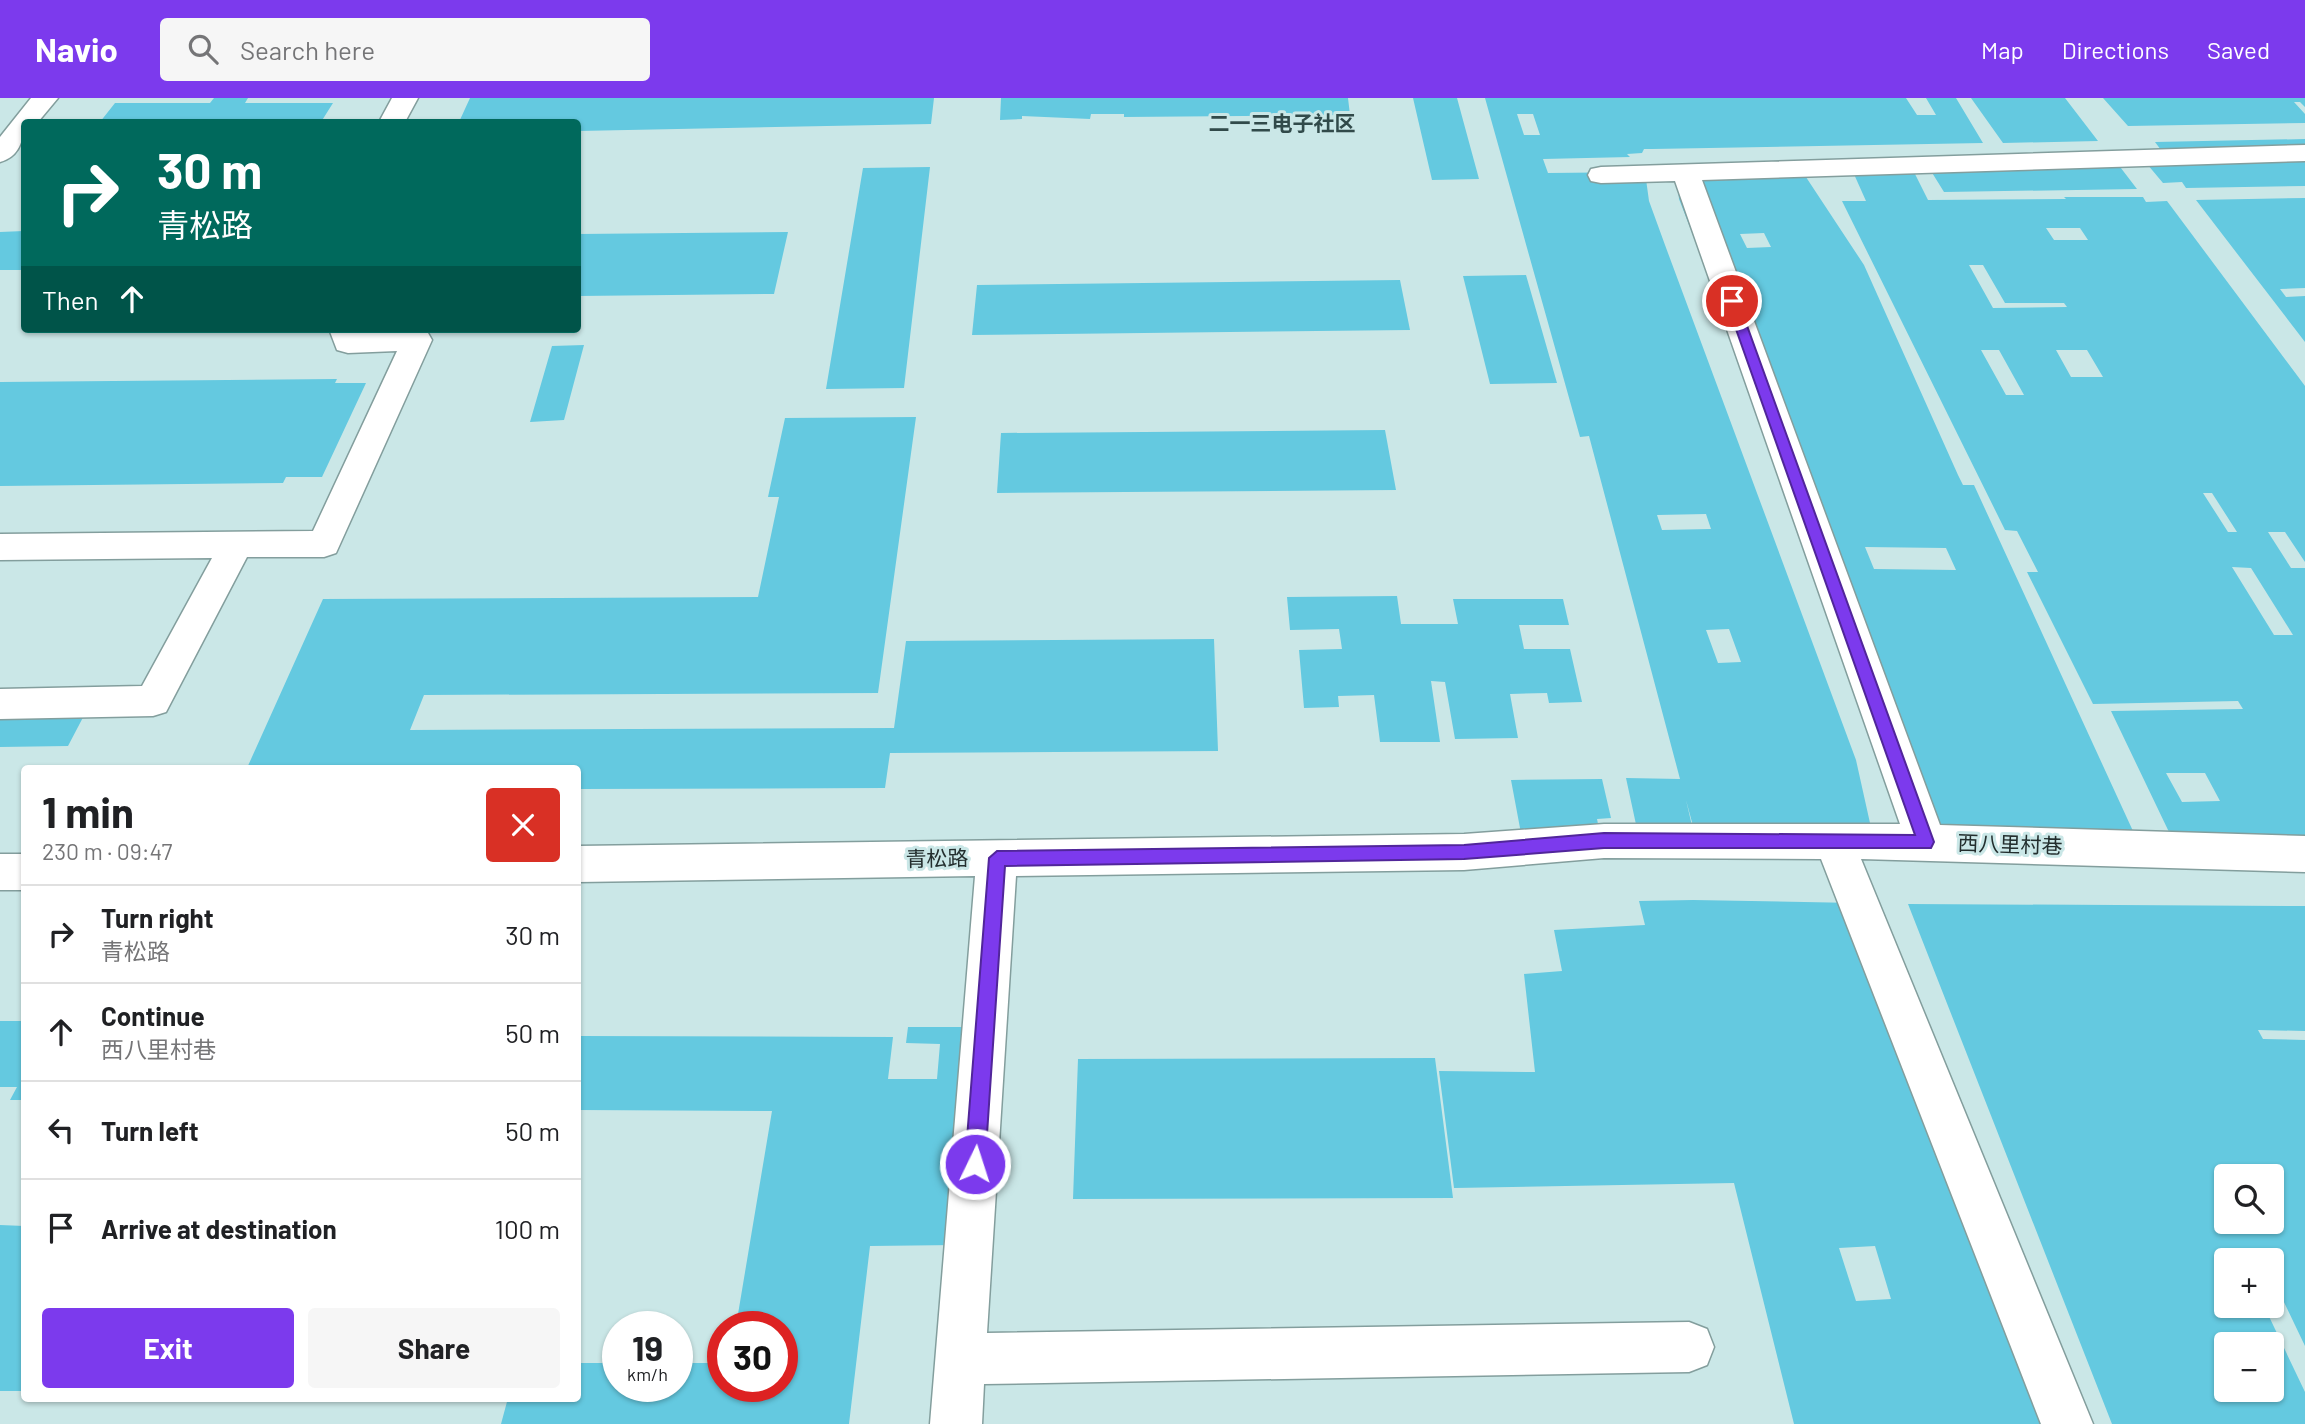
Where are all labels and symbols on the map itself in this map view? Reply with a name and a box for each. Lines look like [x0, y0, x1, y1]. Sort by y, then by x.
district label: 二一三电子社区 [1209, 110, 1356, 135]
pin [1702, 271, 1762, 331]
street label: 西八里村巷 [1957, 829, 2063, 858]
street label: 青松路 [905, 844, 969, 871]
position arrow [938, 1127, 1012, 1201]
speed limit sign: 30 [707, 1311, 798, 1402]

